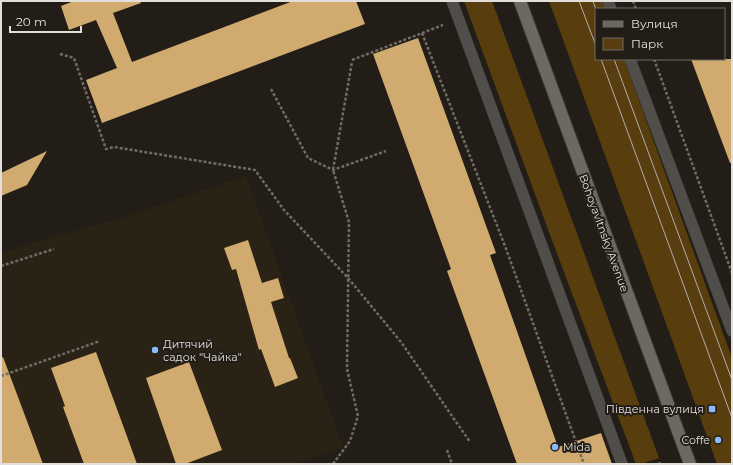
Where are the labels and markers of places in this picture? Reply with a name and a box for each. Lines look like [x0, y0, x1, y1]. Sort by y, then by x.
place label: Дитячий садок "Чайка" [163, 337, 242, 364]
marker: Дитячий садок "Чайка" [150, 345, 160, 355]
place label: Південна вулиця [606, 402, 704, 416]
marker: Південна вулиця [707, 404, 717, 414]
place label: Coffe [682, 433, 710, 447]
marker: Coffe [713, 435, 723, 445]
place label: Mida [563, 440, 590, 454]
marker: Mida [550, 442, 560, 452]

